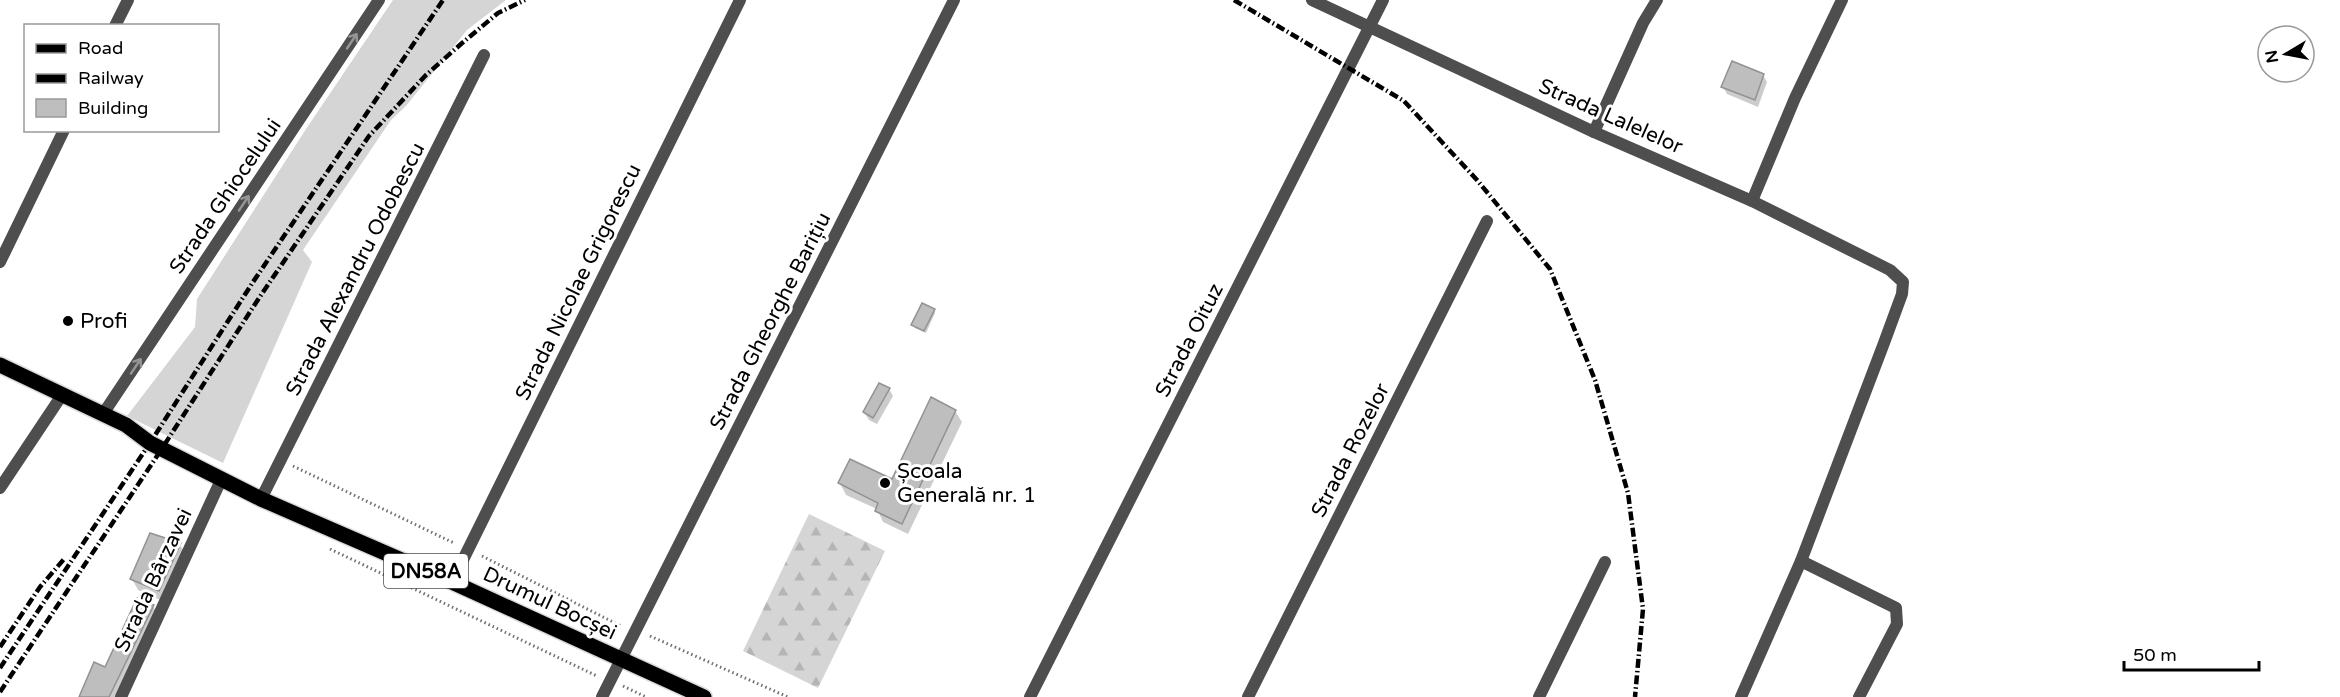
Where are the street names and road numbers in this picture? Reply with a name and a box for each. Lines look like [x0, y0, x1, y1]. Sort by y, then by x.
street label: Strada Lalelelor [1535, 74, 1687, 159]
street label: Strada Ghiocelului [164, 114, 287, 279]
street label: Strada Alexandru Odobescu [281, 138, 430, 400]
street label: Strada Nicolae Grigorescu [510, 160, 647, 404]
street label: Strada Gheorghe Barițiu [705, 208, 836, 434]
street label: Strada Oituz [1150, 279, 1229, 401]
street label: Strada Rozelor [1306, 379, 1395, 521]
street label: Strada Bârzavei [109, 504, 198, 656]
road number: DN58A [384, 554, 468, 588]
street label: Drumul Bocșei [479, 562, 621, 645]

